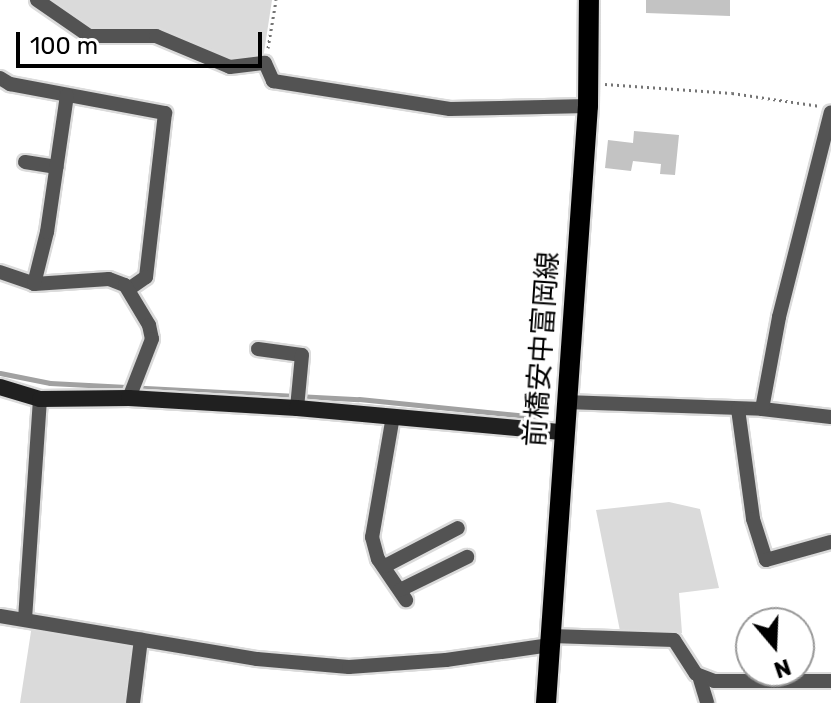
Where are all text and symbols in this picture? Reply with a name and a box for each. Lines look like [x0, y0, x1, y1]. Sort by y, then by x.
scale bar [20, 16, 266, 66]
text: 100 m [30, 32, 98, 60]
street label: 前橋安中富岡線 [518, 250, 566, 448]
north arrow [735, 607, 815, 687]
text: N [770, 653, 794, 684]

